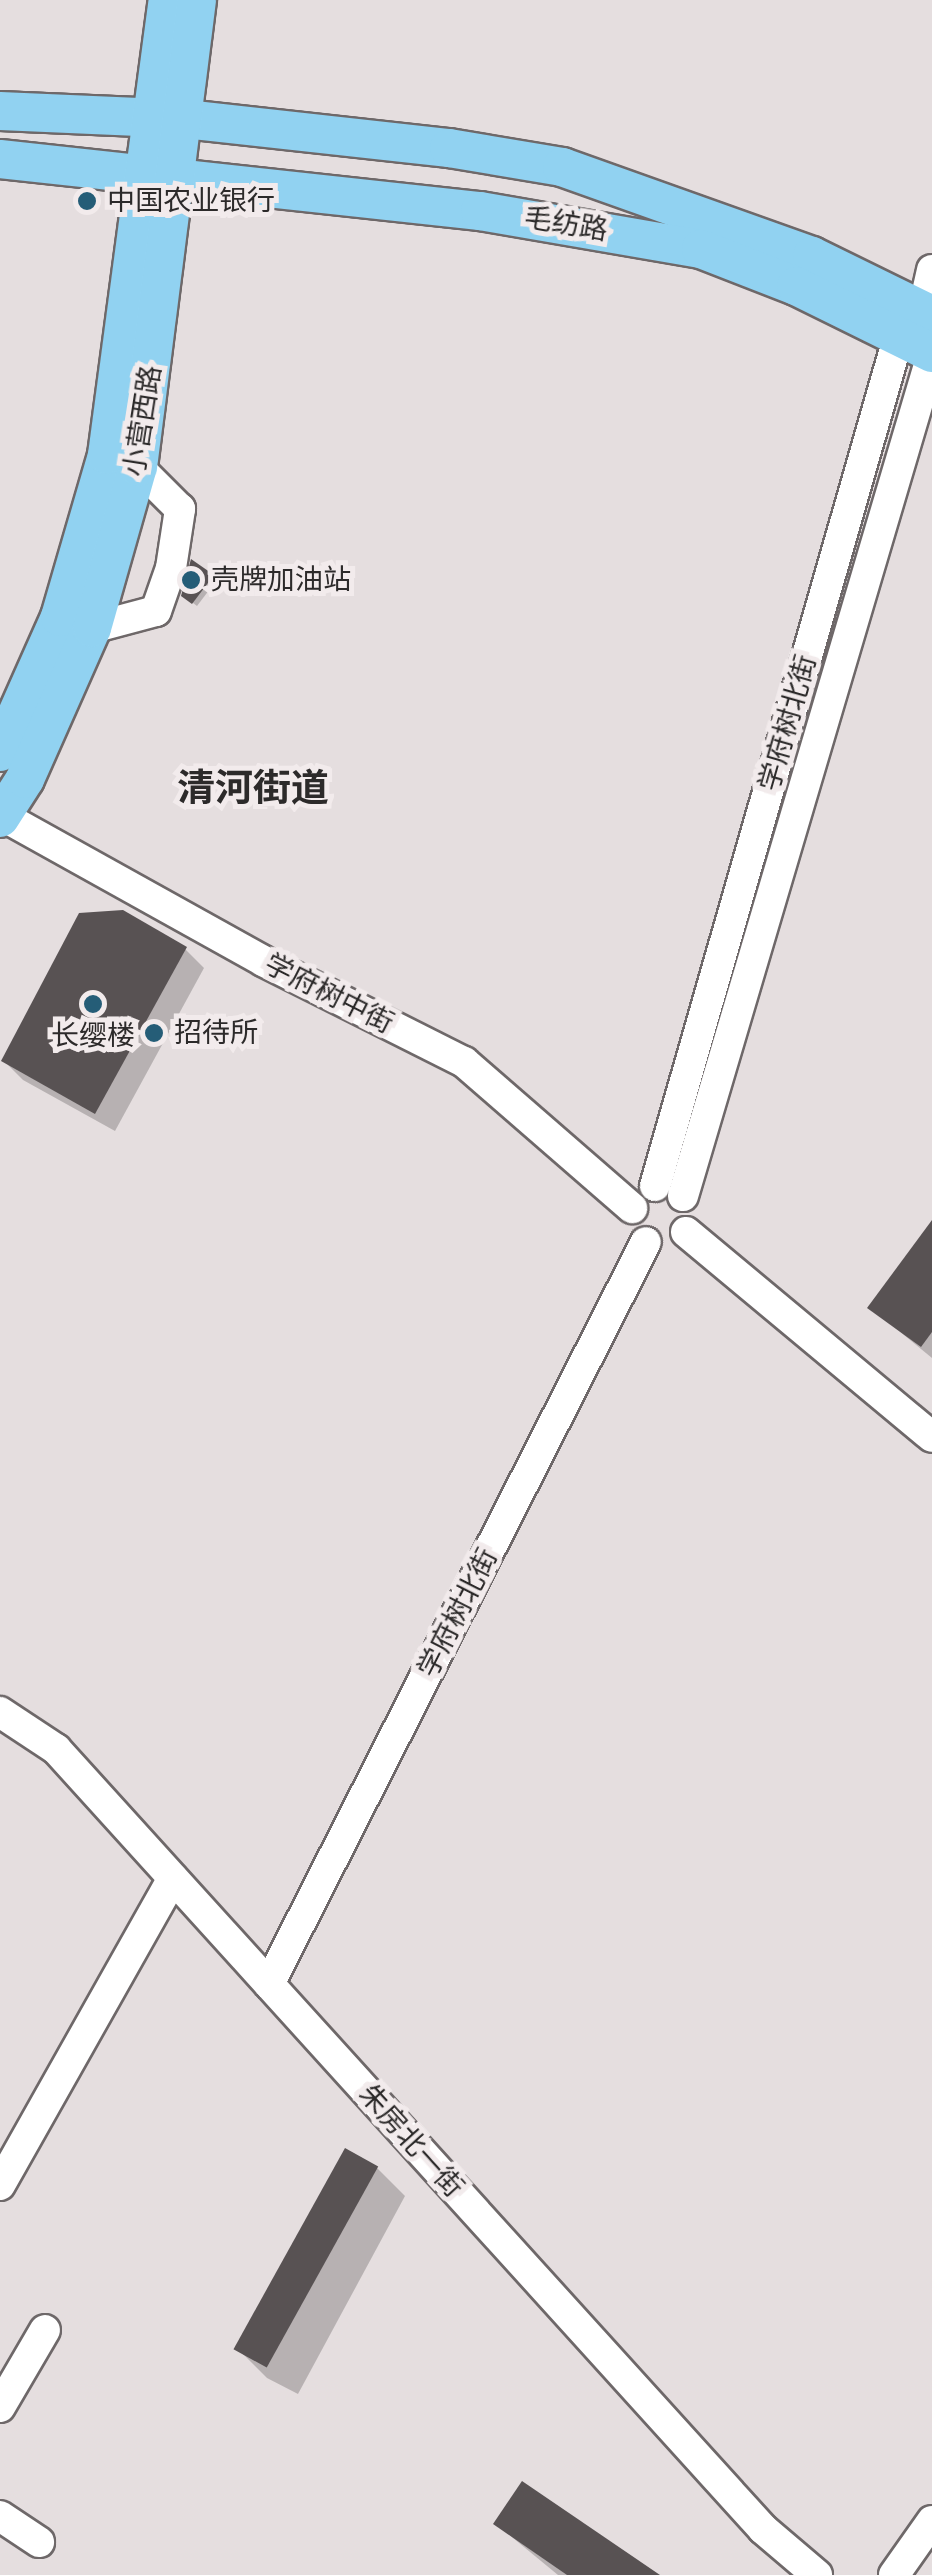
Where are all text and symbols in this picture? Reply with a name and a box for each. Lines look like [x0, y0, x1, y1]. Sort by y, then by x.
place label: 中国农业银行 [107, 184, 275, 218]
marker: 中国农业银行 [76, 190, 98, 212]
street label: 毛纺路 [522, 200, 610, 248]
street label: 小营西路 [118, 363, 168, 479]
place label: 壳牌加油站 [211, 563, 351, 597]
marker: 壳牌加油站 [180, 569, 202, 591]
street label: 学府树北街 [753, 651, 823, 795]
district label: 清河街道 [177, 766, 329, 812]
street label: 学府树中街 [259, 947, 399, 1041]
marker: 长缨楼 [82, 993, 104, 1015]
place label: 招待所 [174, 1016, 258, 1050]
place label: 长缨楼 [51, 1019, 135, 1053]
marker: 招待所 [143, 1022, 165, 1044]
street label: 学府树北街 [411, 1543, 505, 1683]
street label: 朱房北一街 [352, 2078, 470, 2204]

